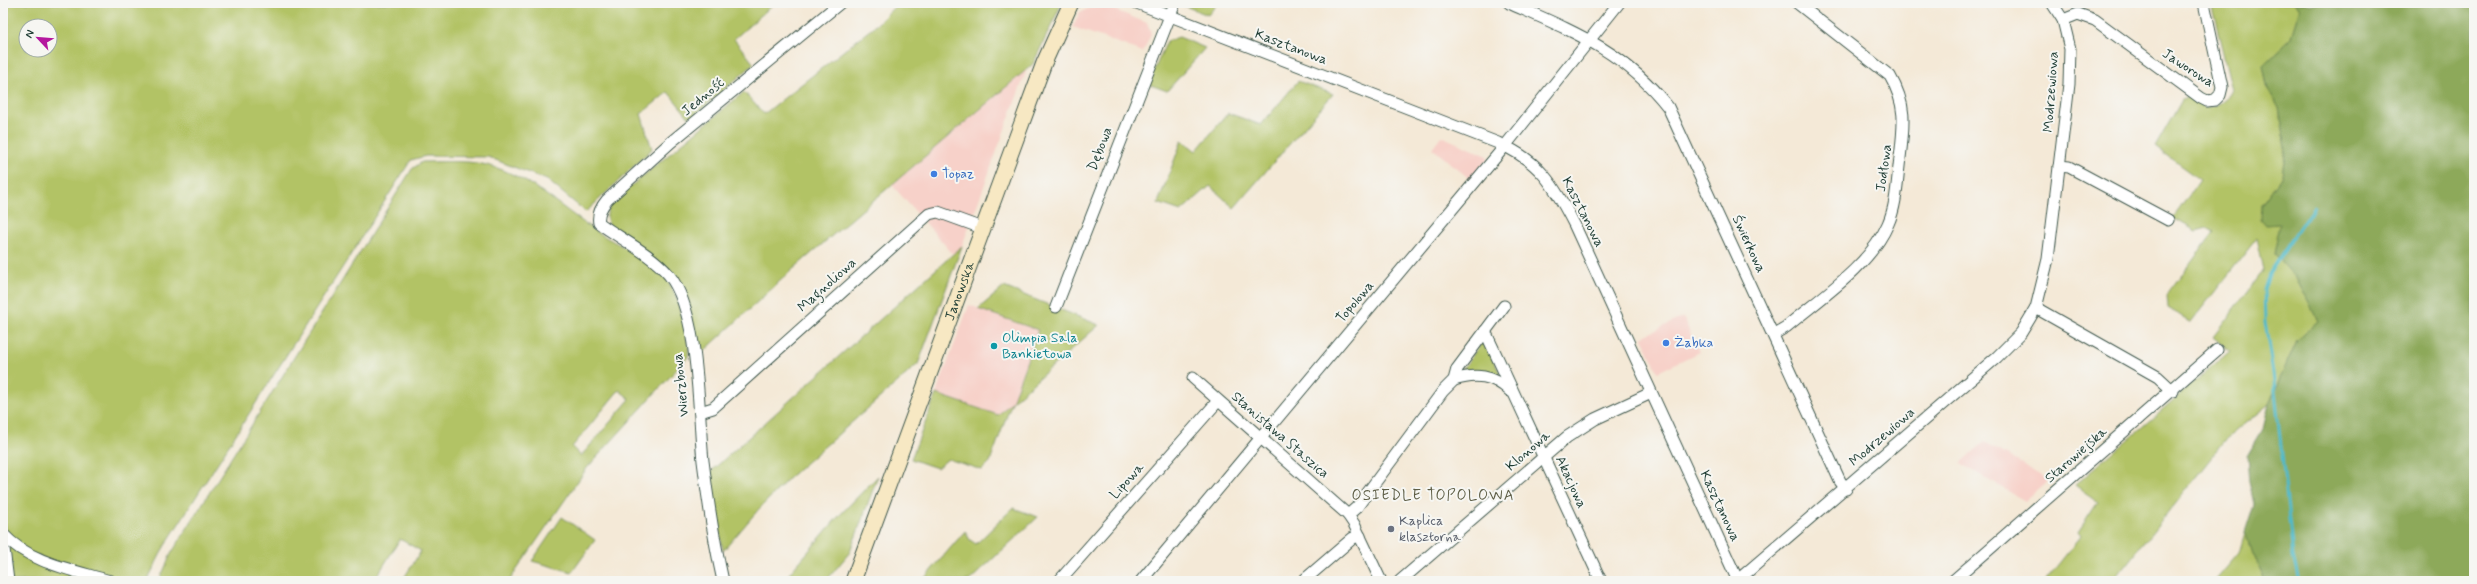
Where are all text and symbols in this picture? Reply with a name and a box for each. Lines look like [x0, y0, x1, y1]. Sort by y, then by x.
north arrow [18, 18, 58, 58]
street label: Kasztanowa [1252, 25, 1330, 69]
text: N [22, 28, 38, 40]
street label: Jaworowa [2159, 45, 2217, 91]
street label: Modrzewiowa [2039, 51, 2063, 133]
street label: Jedność [678, 74, 728, 120]
street label: Dębowa [1083, 124, 1117, 173]
street label: Jodłowa [1872, 143, 1896, 193]
place label: Topaz [942, 165, 974, 183]
marker: Topaz [929, 169, 939, 179]
street label: Kasztanowa [1558, 174, 1608, 250]
street label: Świerkowa [1728, 212, 1770, 276]
street label: Magnoliowa [794, 254, 862, 318]
street label: Janowska [941, 258, 979, 323]
street label: Topolowa [1332, 277, 1378, 327]
place label: Olimpia Sala Bankietowa [1002, 329, 1077, 363]
place label: Żabka [1674, 334, 1714, 352]
marker: Żabka [1661, 338, 1671, 348]
marker: Olimpia Sala Bankietowa [989, 341, 999, 351]
street label: Wierzbowa [669, 352, 693, 418]
street label: Stanisława Staszica [1227, 388, 1333, 482]
street label: Modrzewiowa [1845, 403, 1919, 470]
street label: Starowiejska [2041, 423, 2111, 487]
street label: Klonowa [1502, 426, 1555, 475]
street label: Akacjowa [1551, 453, 1591, 511]
street label: Lipowa [1106, 459, 1149, 503]
street label: Kasztanowa [1696, 468, 1744, 544]
district label: OSIEDLE TOPOLOWA [1352, 486, 1514, 506]
place label: Kaplica klasztorna [1399, 512, 1462, 546]
marker: Kaplica klasztorna [1386, 524, 1396, 534]

